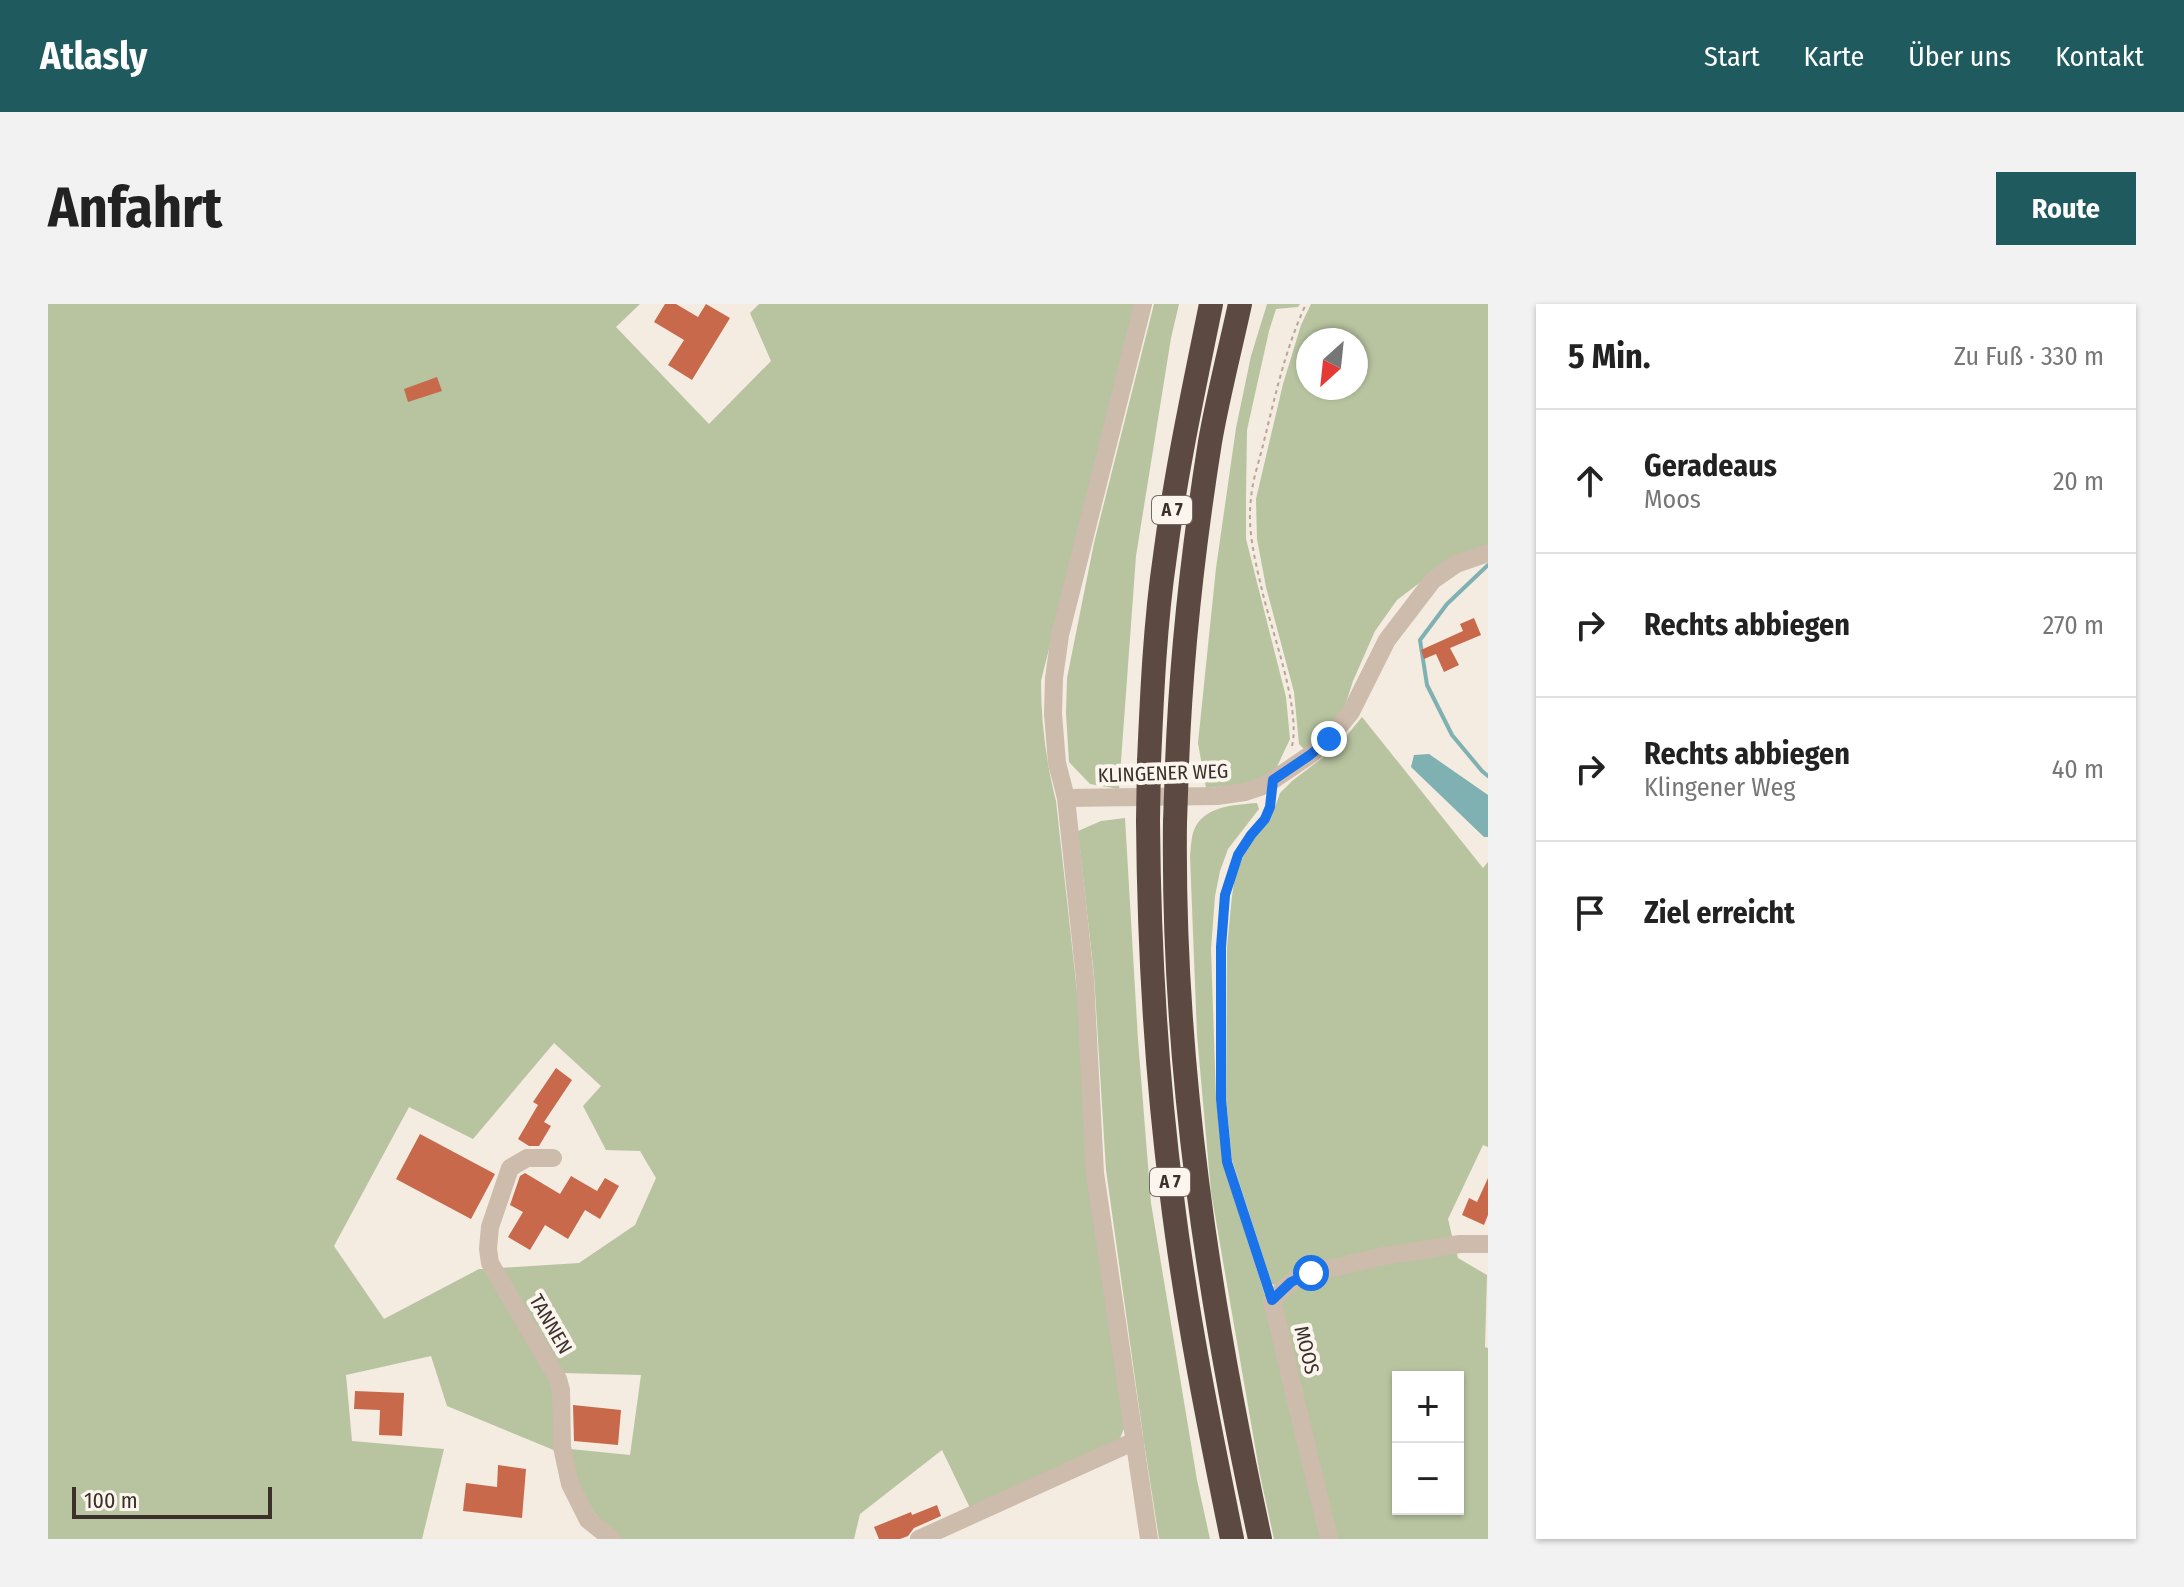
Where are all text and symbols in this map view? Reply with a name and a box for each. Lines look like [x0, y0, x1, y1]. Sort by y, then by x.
text: Atlasly [40, 33, 147, 79]
text: Start [1704, 40, 1760, 73]
text: Karte [1804, 40, 1864, 73]
text: Über uns [1908, 40, 2011, 73]
text: Kontakt [2055, 40, 2144, 73]
button: Route [1996, 172, 2136, 245]
text: Anfahrt [48, 175, 222, 242]
north arrow [1296, 328, 1368, 400]
text: 5 Min. [1568, 336, 1651, 377]
text: Zu Fuß · 330 m [1954, 341, 2104, 372]
text: Geradeaus [1644, 448, 1777, 484]
icon: ahead [1568, 459, 1612, 503]
text: 20 m [2053, 466, 2104, 497]
text: Moos [1644, 484, 1701, 515]
road number: A 7 [1152, 496, 1192, 524]
icon: right [1568, 603, 1612, 647]
text: Rechts abbiegen [1644, 607, 1850, 643]
text: 270 m [2043, 610, 2104, 641]
route end [1311, 721, 1347, 757]
text: Rechts abbiegen [1644, 736, 1850, 772]
icon: right [1568, 747, 1612, 791]
text: 40 m [2052, 754, 2104, 785]
street label: KLINGENER WEG [1097, 759, 1229, 787]
text: Klingener Weg [1644, 772, 1796, 803]
icon: arrive [1568, 891, 1612, 935]
text: Ziel erreicht [1644, 895, 1795, 931]
road number: A 7 [1150, 1168, 1190, 1196]
route start [1293, 1255, 1329, 1291]
street label: TANNEN [524, 1290, 578, 1358]
street label: MOOS [1289, 1323, 1325, 1377]
map controls [1392, 1371, 1464, 1515]
button: + [1392, 1371, 1464, 1443]
button: − [1392, 1443, 1464, 1515]
scale bar [72, 1483, 272, 1519]
text: 100 m [84, 1487, 138, 1514]

